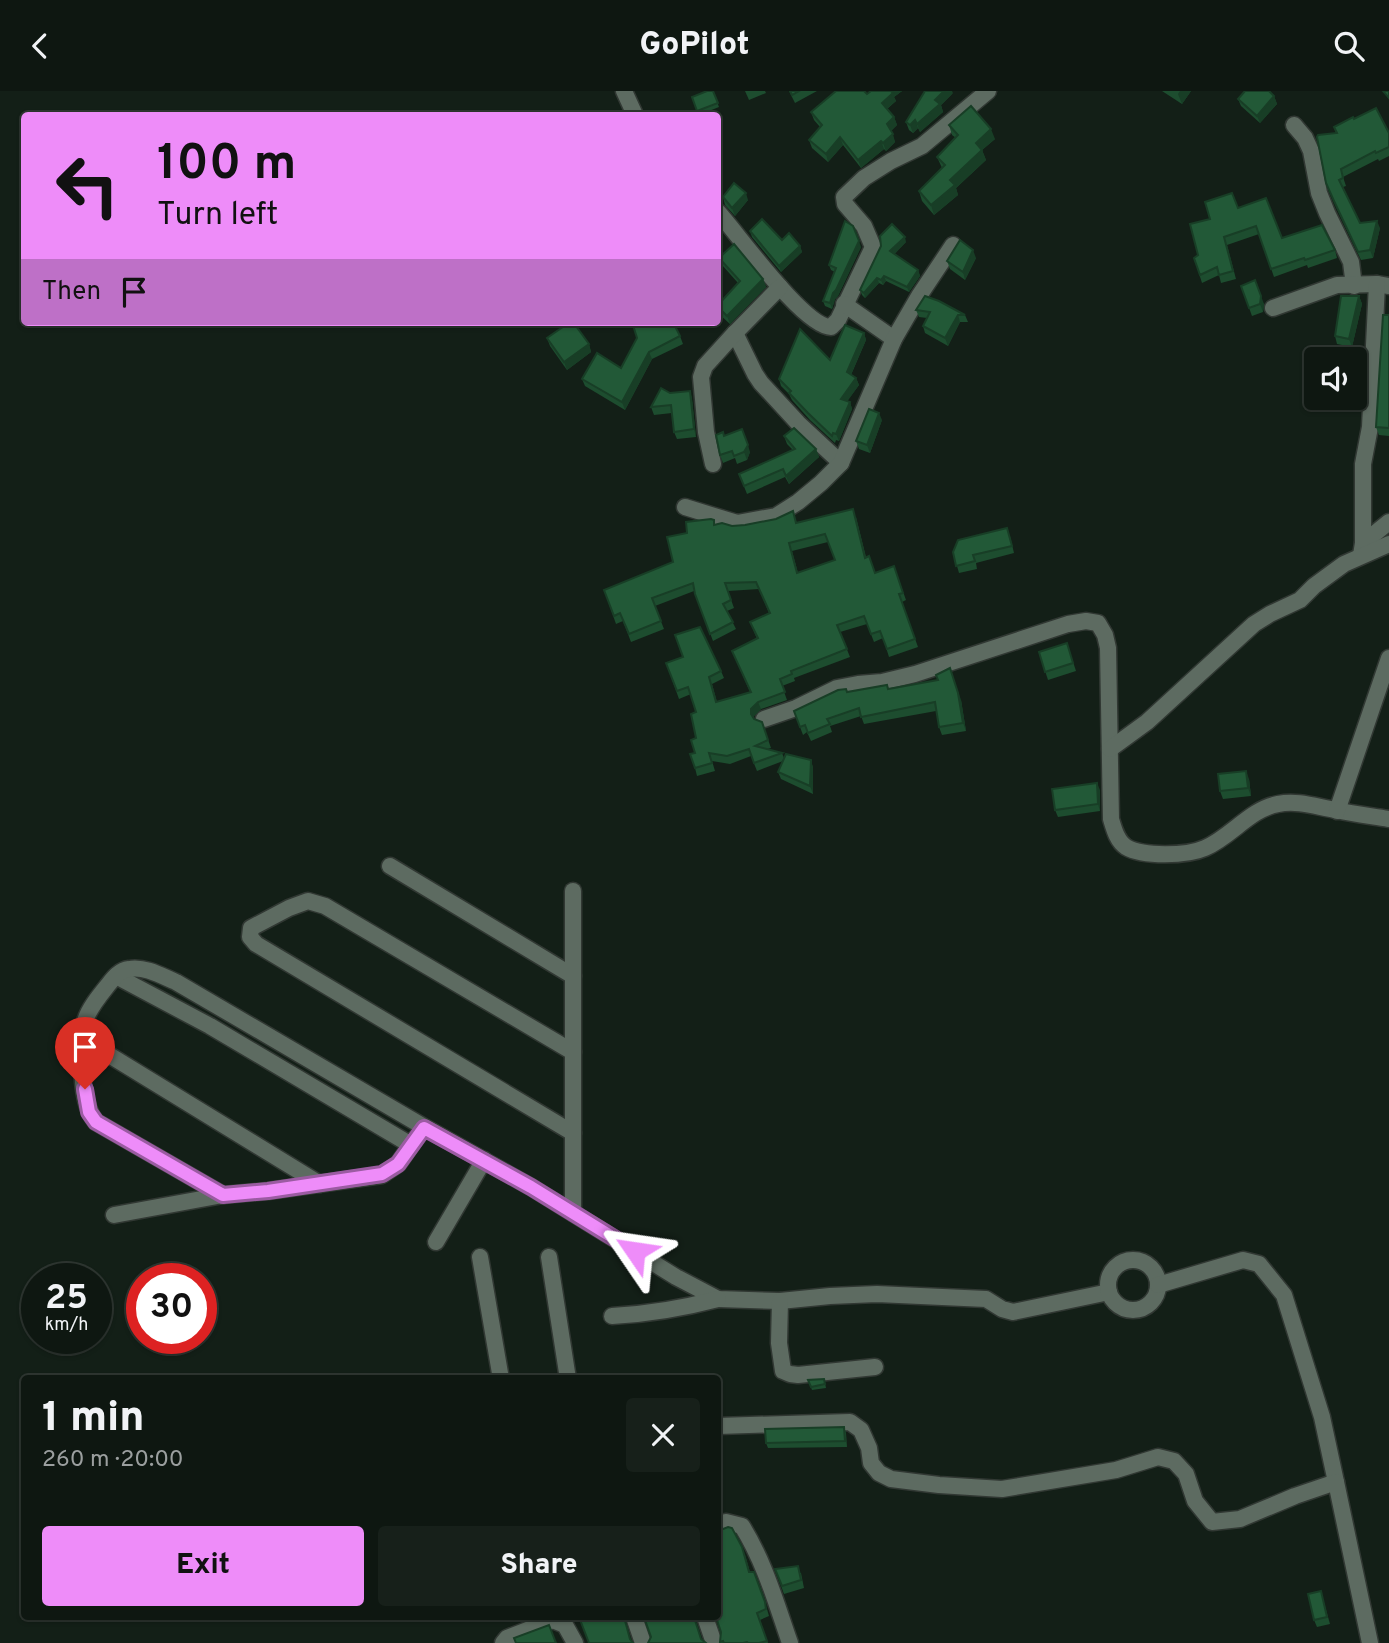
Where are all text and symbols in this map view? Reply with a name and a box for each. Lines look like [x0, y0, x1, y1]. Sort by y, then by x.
text: GoPilot [639, 26, 750, 66]
icon: back [21, 27, 59, 65]
icon: search [1330, 27, 1368, 65]
text: 100 m [157, 135, 296, 197]
icon: left [42, 140, 133, 231]
text: Turn left [157, 196, 278, 236]
icon: arrive [115, 273, 153, 311]
text: Then [42, 276, 101, 309]
map controls [1304, 347, 1367, 410]
button: sound [1304, 347, 1367, 410]
pin [55, 1017, 115, 1089]
icon: arrive [66, 1028, 104, 1066]
position arrow [598, 1214, 672, 1288]
speed limit sign: 30 [126, 1263, 217, 1354]
text: 25 [45, 1277, 88, 1321]
text: km/h [45, 1314, 88, 1337]
text: 1 min [42, 1393, 145, 1446]
button: close [626, 1398, 700, 1472]
text: 260 m · 20:00 [42, 1446, 184, 1475]
button: Exit [42, 1526, 364, 1606]
button: Share [378, 1526, 700, 1606]

